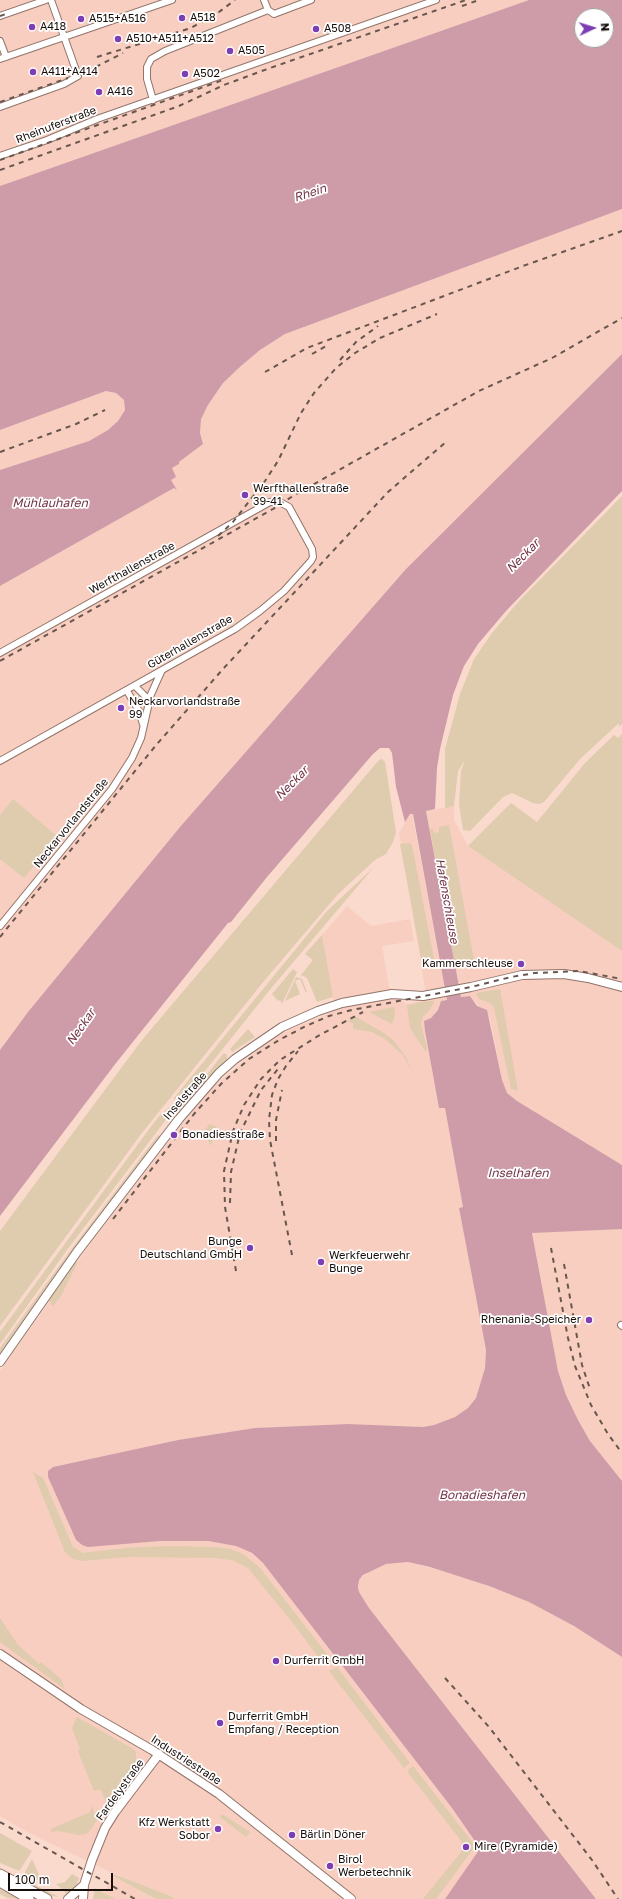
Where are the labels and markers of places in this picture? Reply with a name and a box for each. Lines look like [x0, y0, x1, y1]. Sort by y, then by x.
place label: A518 [190, 11, 216, 25]
place label: A515+A516 [89, 12, 146, 26]
marker: A518 [177, 13, 187, 23]
marker: A515+A516 [76, 14, 86, 24]
place label: A418 [40, 20, 66, 34]
marker: A418 [27, 22, 37, 32]
place label: A508 [324, 22, 351, 36]
marker: A508 [311, 24, 321, 34]
place label: A510+A511+A512 [126, 32, 214, 46]
marker: A510+A511+A512 [113, 34, 123, 44]
place label: A505 [238, 44, 265, 58]
marker: A505 [225, 46, 235, 56]
place label: A411+A414 [41, 65, 98, 79]
marker: A411+A414 [28, 67, 38, 77]
place label: A502 [193, 67, 220, 81]
marker: A502 [180, 69, 190, 79]
place label: A416 [107, 85, 133, 99]
marker: A416 [94, 87, 104, 97]
place label: Werfthallenstraße 39-41 [253, 482, 349, 508]
marker: Werfthallenstraße 39-41 [240, 490, 250, 500]
place label: Neckarvorlandstraße 99 [129, 695, 240, 721]
marker: Neckarvorlandstraße 99 [116, 703, 126, 713]
place label: Kammerschleuse [422, 957, 513, 971]
marker: Kammerschleuse [516, 959, 526, 969]
place label: Bonadiesstraße [182, 1128, 264, 1142]
marker: Bonadiesstraße [169, 1130, 179, 1140]
place label: Bunge Deutschland GmbH [140, 1235, 242, 1261]
marker: Bunge Deutschland GmbH [245, 1243, 255, 1253]
place label: Werkfeuerwehr Bunge [329, 1249, 410, 1275]
marker: Werkfeuerwehr Bunge [316, 1257, 326, 1267]
place label: Rhenania-Speicher [481, 1313, 581, 1327]
marker: Rhenania-Speicher [584, 1315, 594, 1325]
place label: Durferrit GmbH [284, 1654, 364, 1668]
marker: Durferrit GmbH [271, 1656, 281, 1666]
place label: Durferrit GmbH Empfang / Reception [228, 1710, 339, 1736]
marker: Durferrit GmbH Empfang / Reception [215, 1718, 225, 1728]
place label: Kfz Werkstatt Sobor [138, 1816, 210, 1842]
marker: Kfz Werkstatt Sobor [213, 1824, 223, 1834]
place label: Bärlin Döner [300, 1828, 366, 1842]
marker: Bärlin Döner [287, 1830, 297, 1840]
place label: Mire (Pyramide) [474, 1840, 558, 1854]
marker: Mire (Pyramide) [461, 1842, 471, 1852]
place label: Birol Werbetechnik [338, 1853, 411, 1879]
marker: Birol Werbetechnik [325, 1861, 335, 1871]

